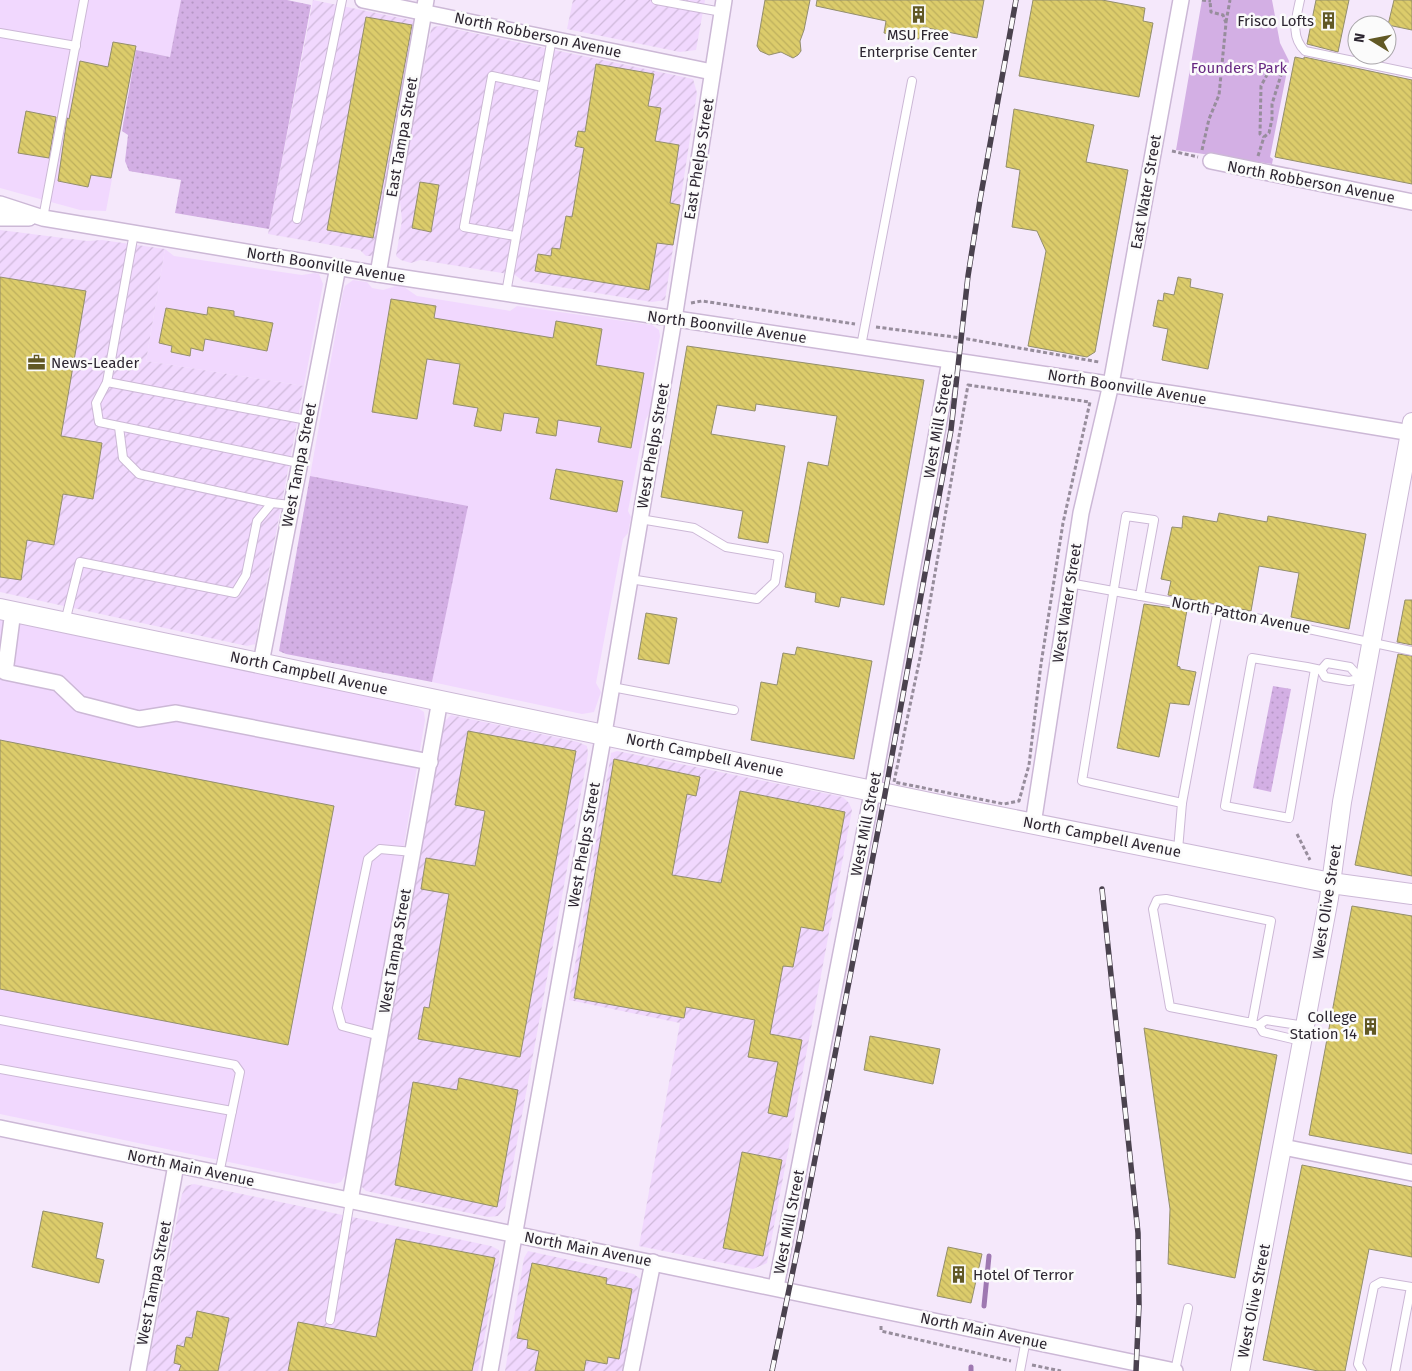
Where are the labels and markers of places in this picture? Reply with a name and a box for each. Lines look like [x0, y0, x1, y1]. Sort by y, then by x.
building icon: MSU Free Enterprise Center [908, 4, 928, 24]
building icon: Frisco Lofts [1318, 11, 1338, 31]
place label: Frisco Lofts [1237, 12, 1314, 30]
place label: MSU Free Enterprise Center [859, 26, 977, 61]
office icon: News-Leader [27, 353, 47, 373]
place label: News-Leader [51, 354, 140, 372]
place label: College Station 14 [1290, 1008, 1357, 1043]
building icon: College Station 14 [1361, 1016, 1381, 1036]
building icon: Hotel Of Terror [949, 1265, 969, 1285]
place label: Hotel Of Terror [973, 1266, 1074, 1284]

